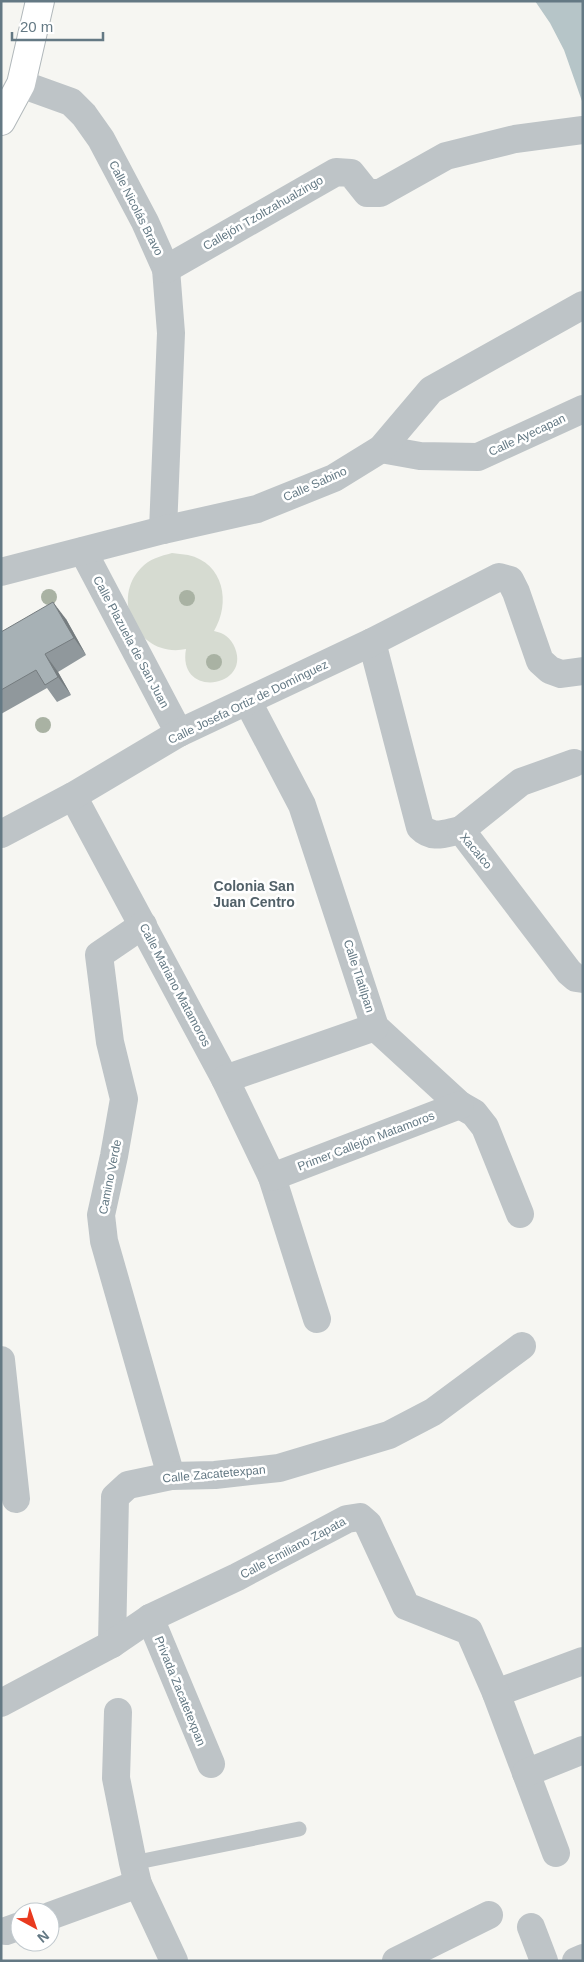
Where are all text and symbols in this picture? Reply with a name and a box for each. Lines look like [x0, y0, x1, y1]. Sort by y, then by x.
scale bar [12, 10, 104, 42]
text: 20 m [20, 18, 53, 35]
street label: Calle Nicolás Bravo [106, 158, 166, 258]
street label: Callejón Tzoltzahualzingo [200, 173, 326, 253]
street label: Calle Ayecapan [486, 411, 568, 459]
street label: Calle Sabino [281, 464, 349, 504]
street label: Calle Plazuela de San Juan [90, 574, 172, 710]
street label: Calle Josefa Ortiz de Domínguez [166, 657, 330, 747]
street label: Xacalco [457, 830, 495, 872]
district label: Colonia San Juan Centro [213, 878, 295, 910]
street label: Calle Mariano Matamoros [137, 921, 213, 1049]
street label: Calle Tlatilpan [341, 938, 377, 1014]
street label: Primer Callejón Matamoros [296, 1108, 436, 1174]
street label: Camino Verde [96, 1138, 124, 1216]
street label: Calle Zacatetexpan [162, 1463, 266, 1485]
street label: Calle Emiliano Zapata [238, 1514, 348, 1582]
street label: Privada Zacatetexpan [152, 1634, 208, 1748]
north arrow [10, 1902, 60, 1952]
text: N [34, 1928, 52, 1946]

